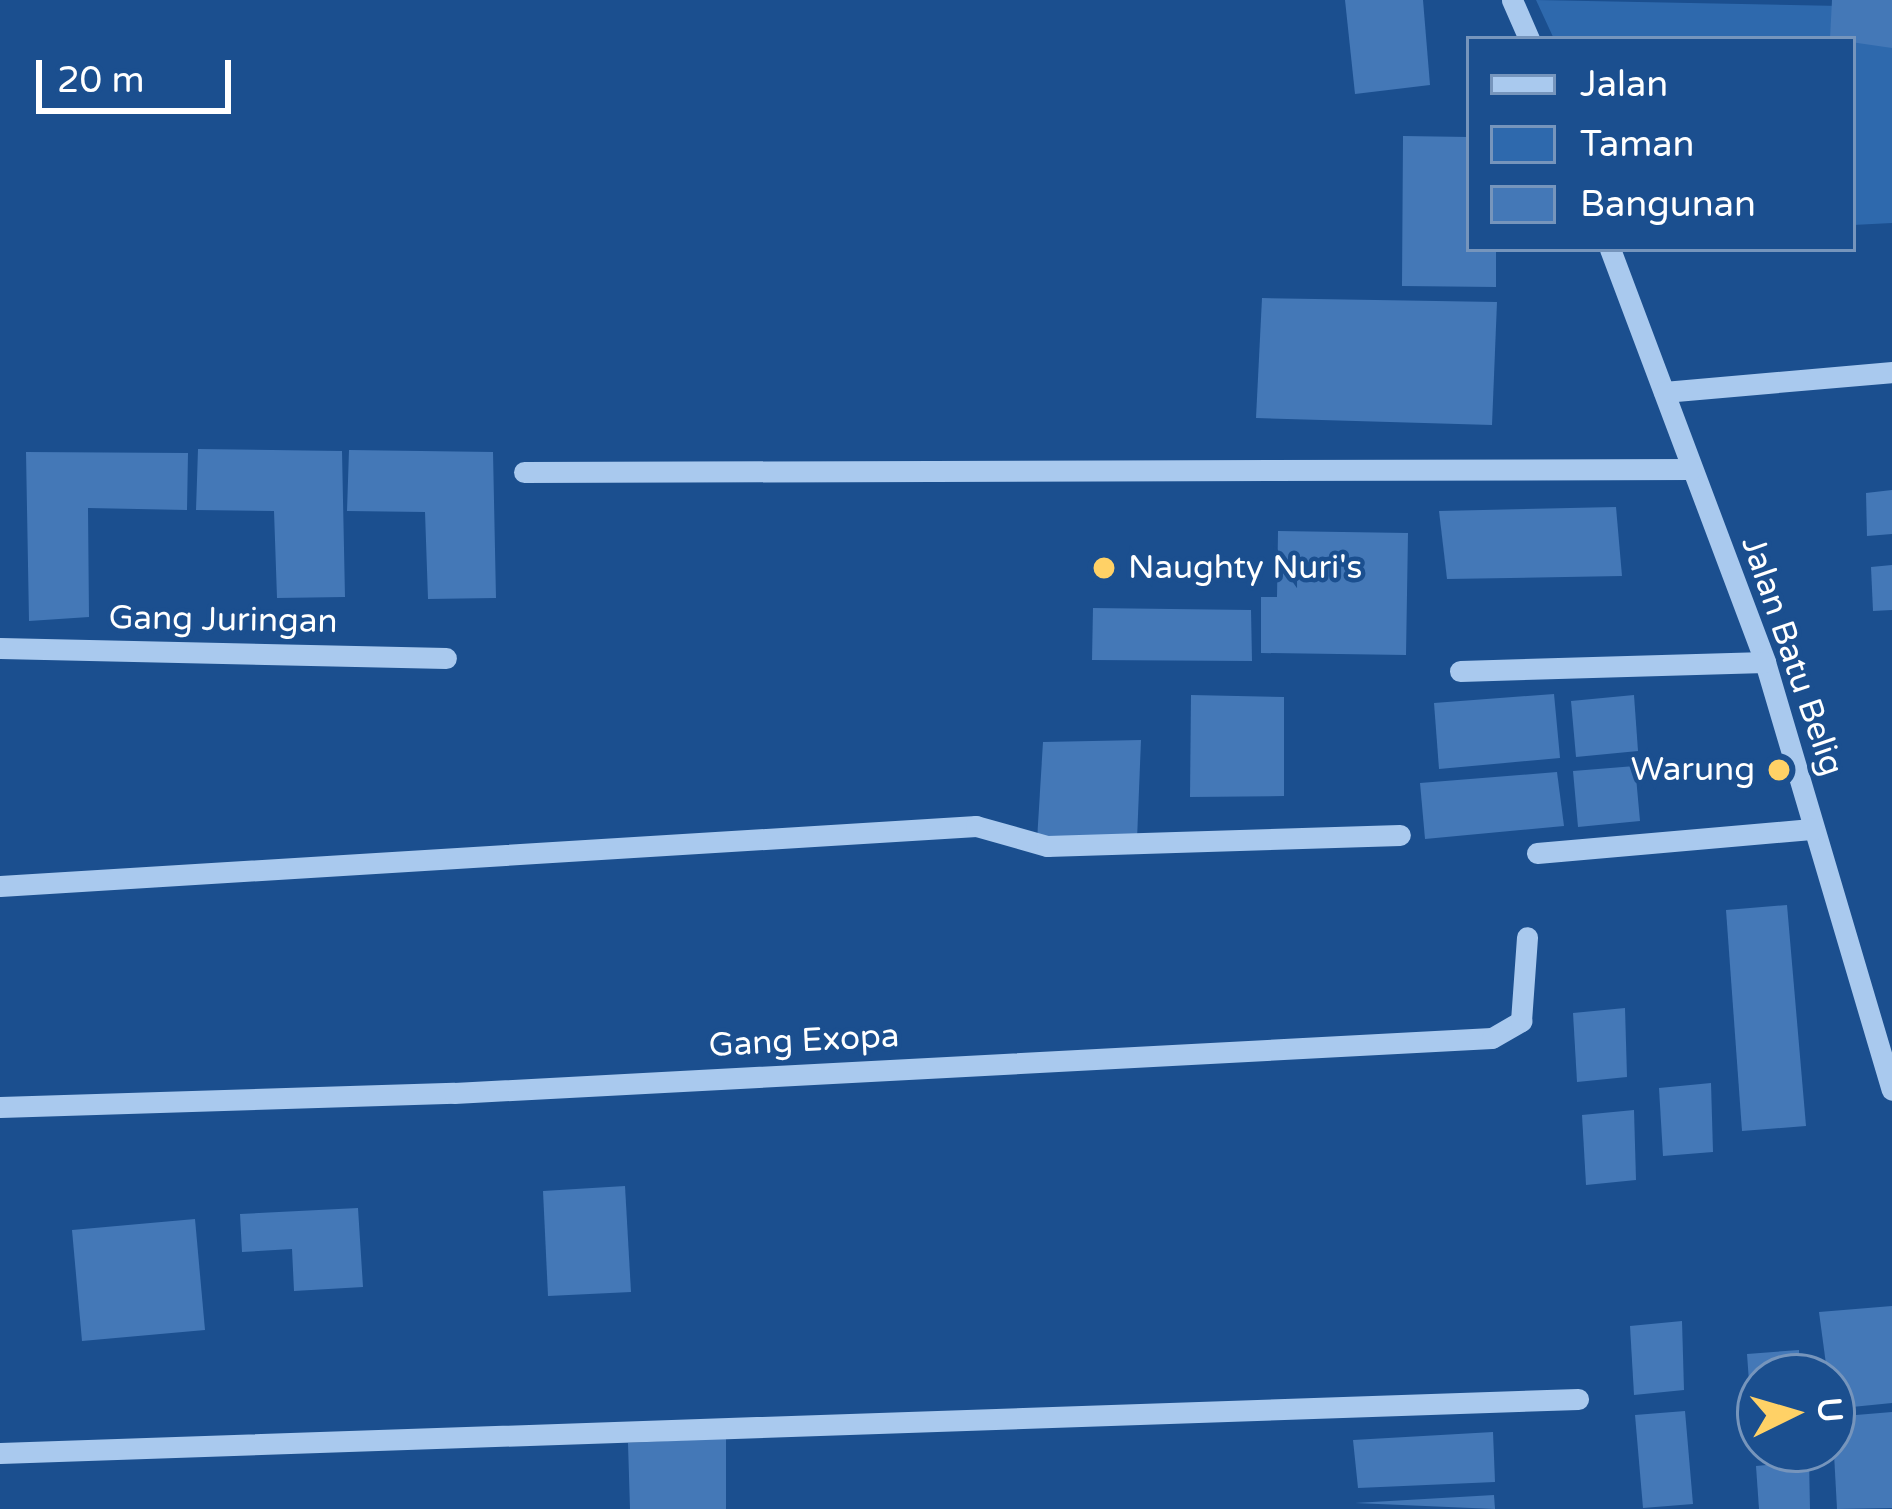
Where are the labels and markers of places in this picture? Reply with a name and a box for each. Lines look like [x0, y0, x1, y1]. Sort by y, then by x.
place label: Naughty Nuri's [1128, 548, 1362, 588]
marker: Naughty Nuri's [1091, 555, 1117, 581]
place label: Warung [1631, 750, 1755, 790]
marker: Warung [1766, 757, 1792, 783]

